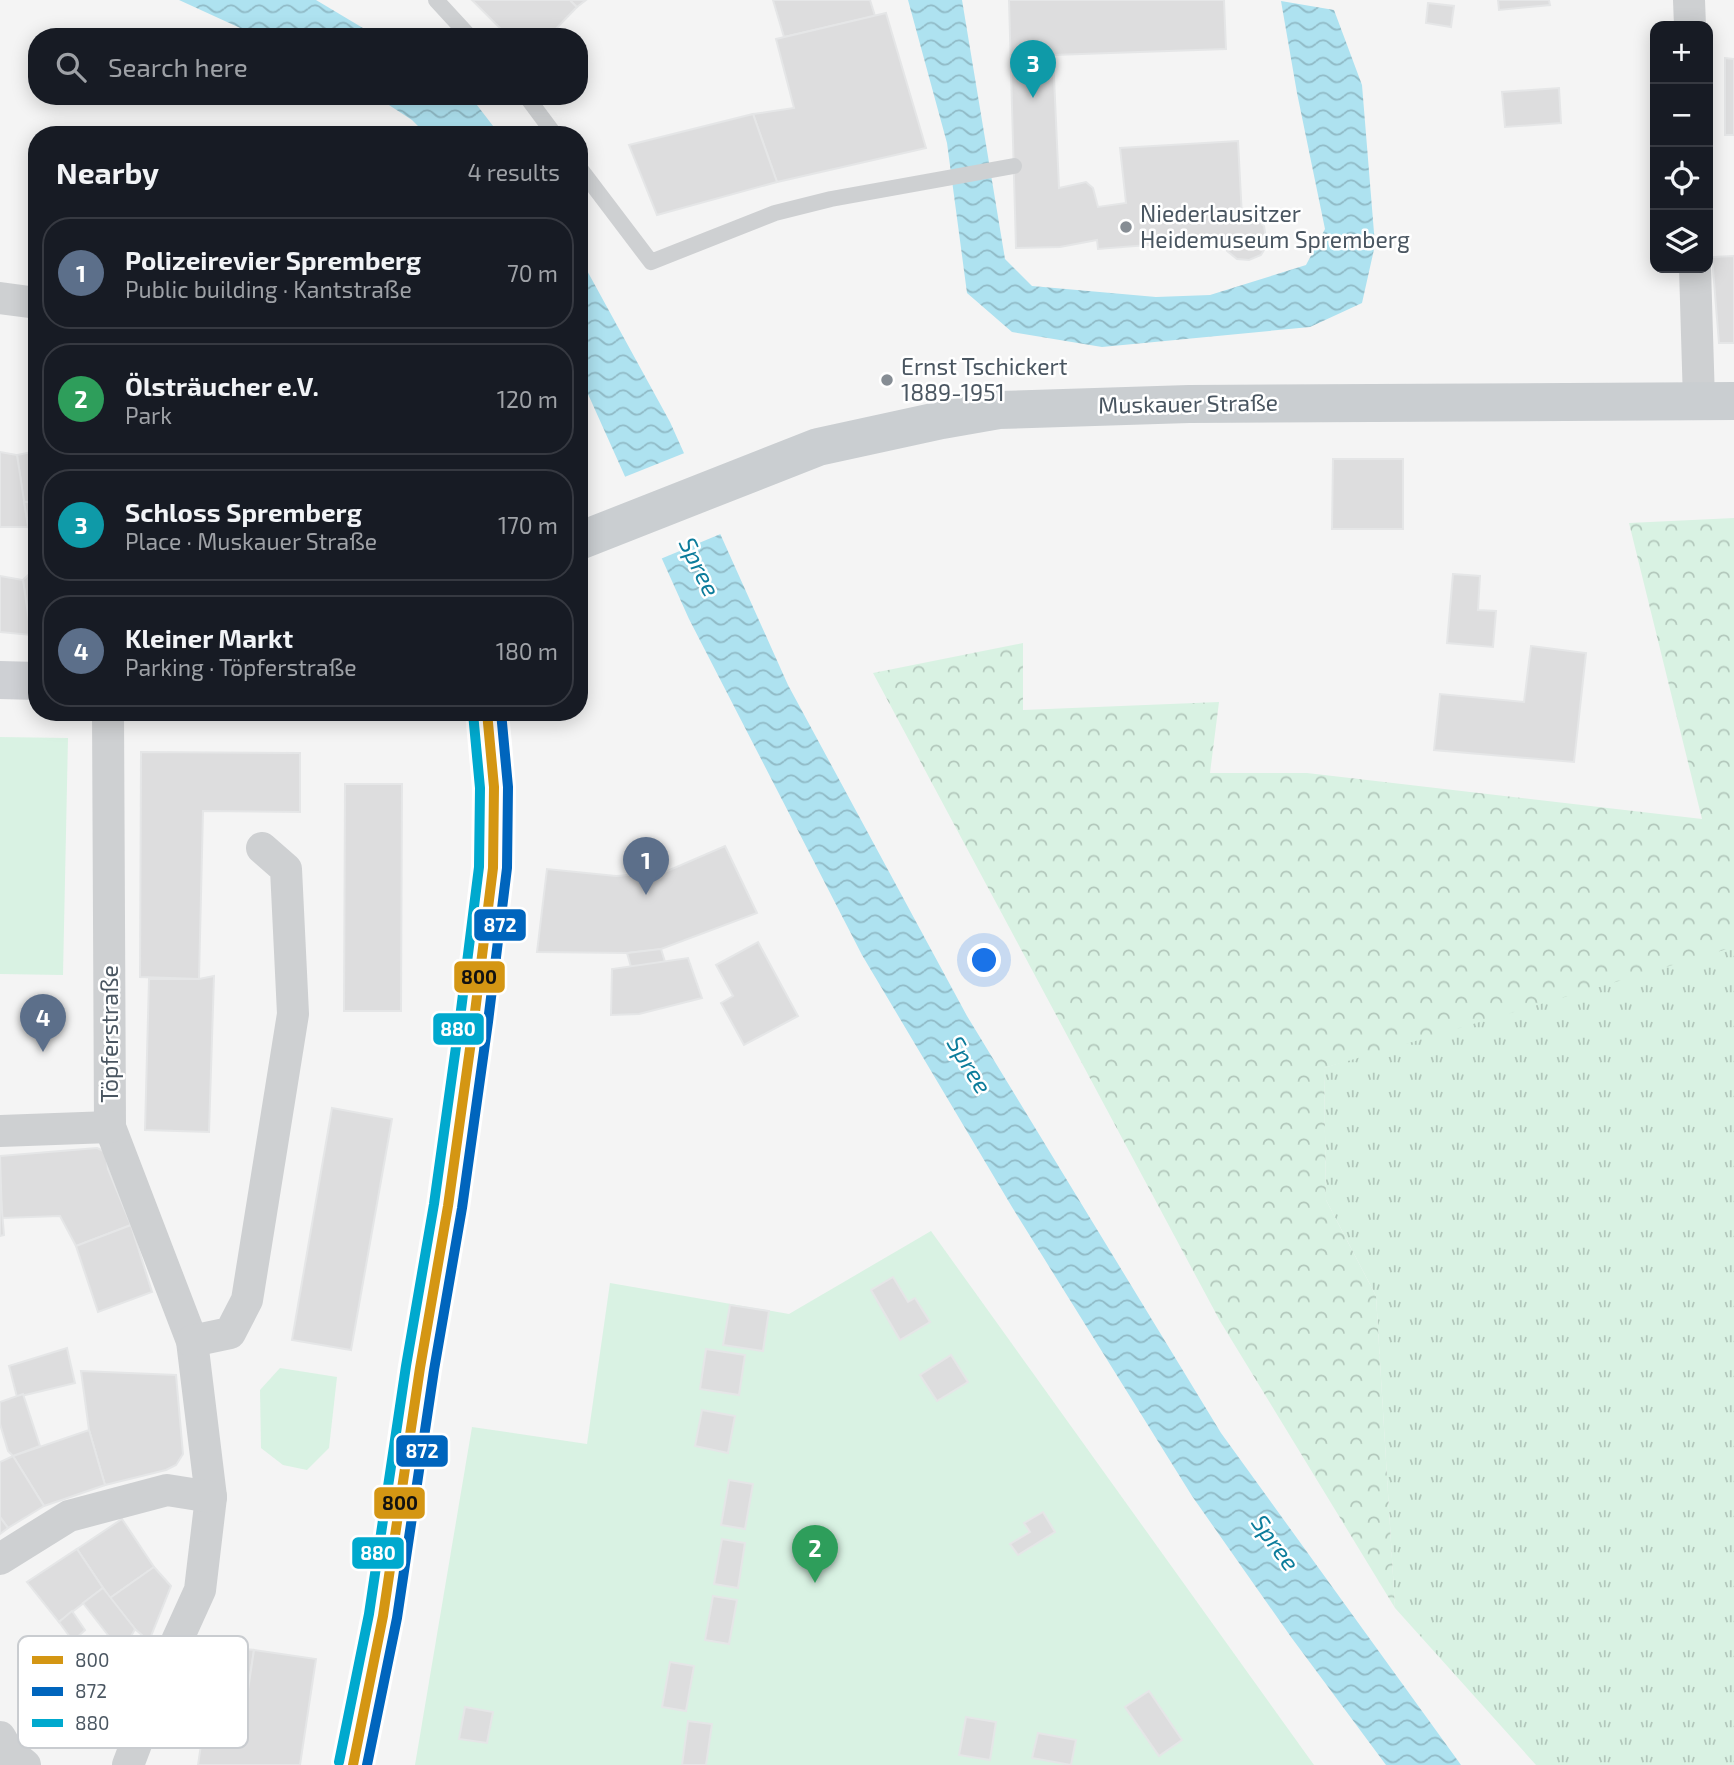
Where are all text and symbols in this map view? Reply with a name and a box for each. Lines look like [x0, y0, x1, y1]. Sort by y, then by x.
map controls [1650, 21, 1713, 273]
button: + [1650, 21, 1713, 84]
search box [28, 28, 588, 105]
pin: 3 [1010, 40, 1056, 98]
icon: search [52, 48, 90, 86]
text: Search here [108, 51, 248, 82]
button: − [1650, 84, 1713, 147]
button: locate [1650, 147, 1713, 210]
text: Nearby [56, 154, 159, 190]
text: 4 results [468, 158, 560, 186]
place label: Niederlausitzer Heidemuseum Spremberg [1140, 199, 1410, 253]
button: layers [1650, 210, 1713, 273]
marker: Niederlausitzer Heidemuseum Spremberg [1118, 219, 1134, 235]
text: Polizeirevier Spremberg [125, 244, 421, 275]
text: 1 [76, 259, 86, 287]
text: 70 m [507, 259, 558, 287]
text: Public building · Kantstraße [125, 275, 412, 303]
place label: Ernst Tschickert 1889-1951 [901, 352, 1068, 406]
text: Ölsträucher e.V. [125, 370, 319, 401]
marker: Ernst Tschickert 1889-1951 [879, 372, 895, 388]
text: 2 [74, 385, 88, 413]
text: 120 m [497, 385, 558, 413]
street label: Muskauer Straße [1098, 387, 1278, 419]
text: Park [125, 401, 172, 429]
text: Schloss Spremberg [125, 496, 362, 527]
text: 3 [74, 511, 88, 539]
text: 170 m [498, 511, 558, 539]
text: Place · Muskauer Straße [125, 527, 377, 555]
water label: Spree [674, 532, 727, 601]
text: Kleiner Markt [125, 622, 293, 653]
text: 4 [74, 637, 88, 665]
text: 180 m [496, 637, 558, 665]
text: Parking · Töpferstraße [125, 653, 357, 681]
pin: 1 [623, 837, 669, 895]
line badge: 872 [473, 908, 527, 942]
text: 872 [484, 913, 516, 936]
your location [967, 943, 1001, 977]
line badge: 800 [453, 960, 506, 994]
street label: Töpferstraße [95, 965, 123, 1103]
text: 800 [461, 965, 497, 988]
pin: 4 [20, 994, 66, 1052]
line badge: 880 [432, 1012, 485, 1046]
text: 880 [440, 1017, 476, 1040]
water label: Spree [942, 1030, 999, 1099]
line badge: 872 [395, 1434, 449, 1468]
text: 872 [406, 1439, 438, 1462]
line badge: 800 [373, 1486, 426, 1520]
text: 800 [382, 1491, 418, 1514]
water label: Spree [1246, 1508, 1306, 1576]
pin: 2 [792, 1525, 838, 1583]
line badge: 880 [351, 1536, 405, 1570]
text: 880 [360, 1541, 396, 1564]
legend [18, 1636, 248, 1748]
text: 800 [75, 1648, 109, 1671]
text: 872 [75, 1679, 107, 1702]
text: 880 [75, 1711, 110, 1734]

